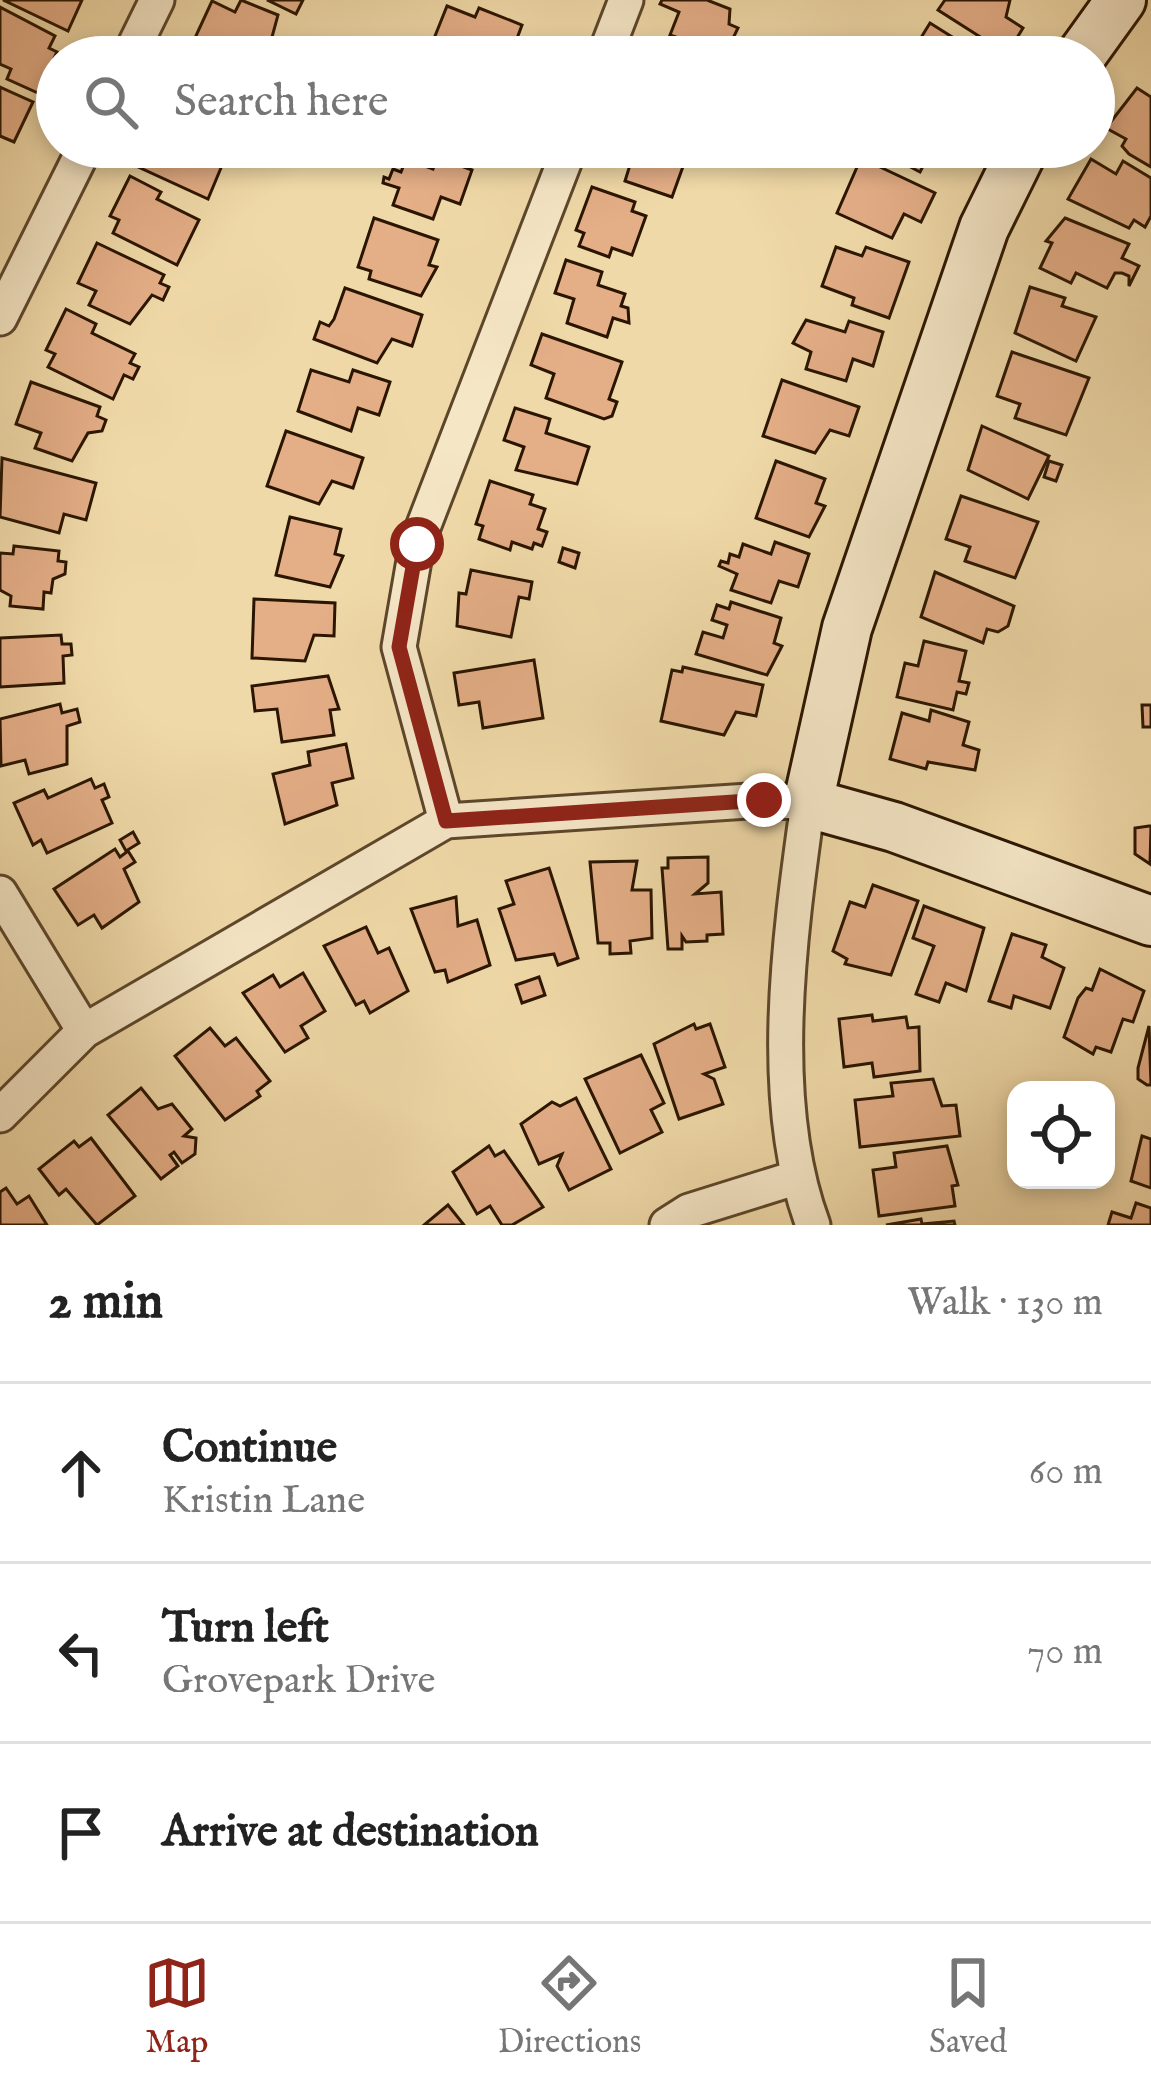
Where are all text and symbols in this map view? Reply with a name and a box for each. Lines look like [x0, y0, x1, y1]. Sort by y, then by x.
search box [36, 36, 1115, 168]
icon: search [78, 69, 144, 135]
text: Search here [174, 74, 388, 131]
route start [390, 517, 444, 571]
route end [737, 773, 791, 827]
map controls [1007, 1081, 1115, 1189]
button: locate [1007, 1081, 1115, 1189]
text: 2 min [48, 1271, 163, 1336]
text: Walk · 130 m [907, 1279, 1103, 1328]
text: Continue [162, 1420, 337, 1477]
icon: ahead [48, 1440, 114, 1506]
text: 60 m [1029, 1448, 1103, 1497]
text: Kristin Lane [162, 1477, 365, 1526]
text: Turn left [162, 1600, 329, 1657]
icon: left [48, 1620, 114, 1686]
text: 70 m [1027, 1628, 1103, 1677]
text: Grovepark Drive [162, 1657, 435, 1706]
icon: arrive [48, 1800, 114, 1866]
text: Arrive at destination [162, 1804, 539, 1861]
tab: Map [144, 1950, 210, 2064]
tab: Directions [498, 1950, 641, 2064]
tab: Saved [929, 1950, 1007, 2064]

